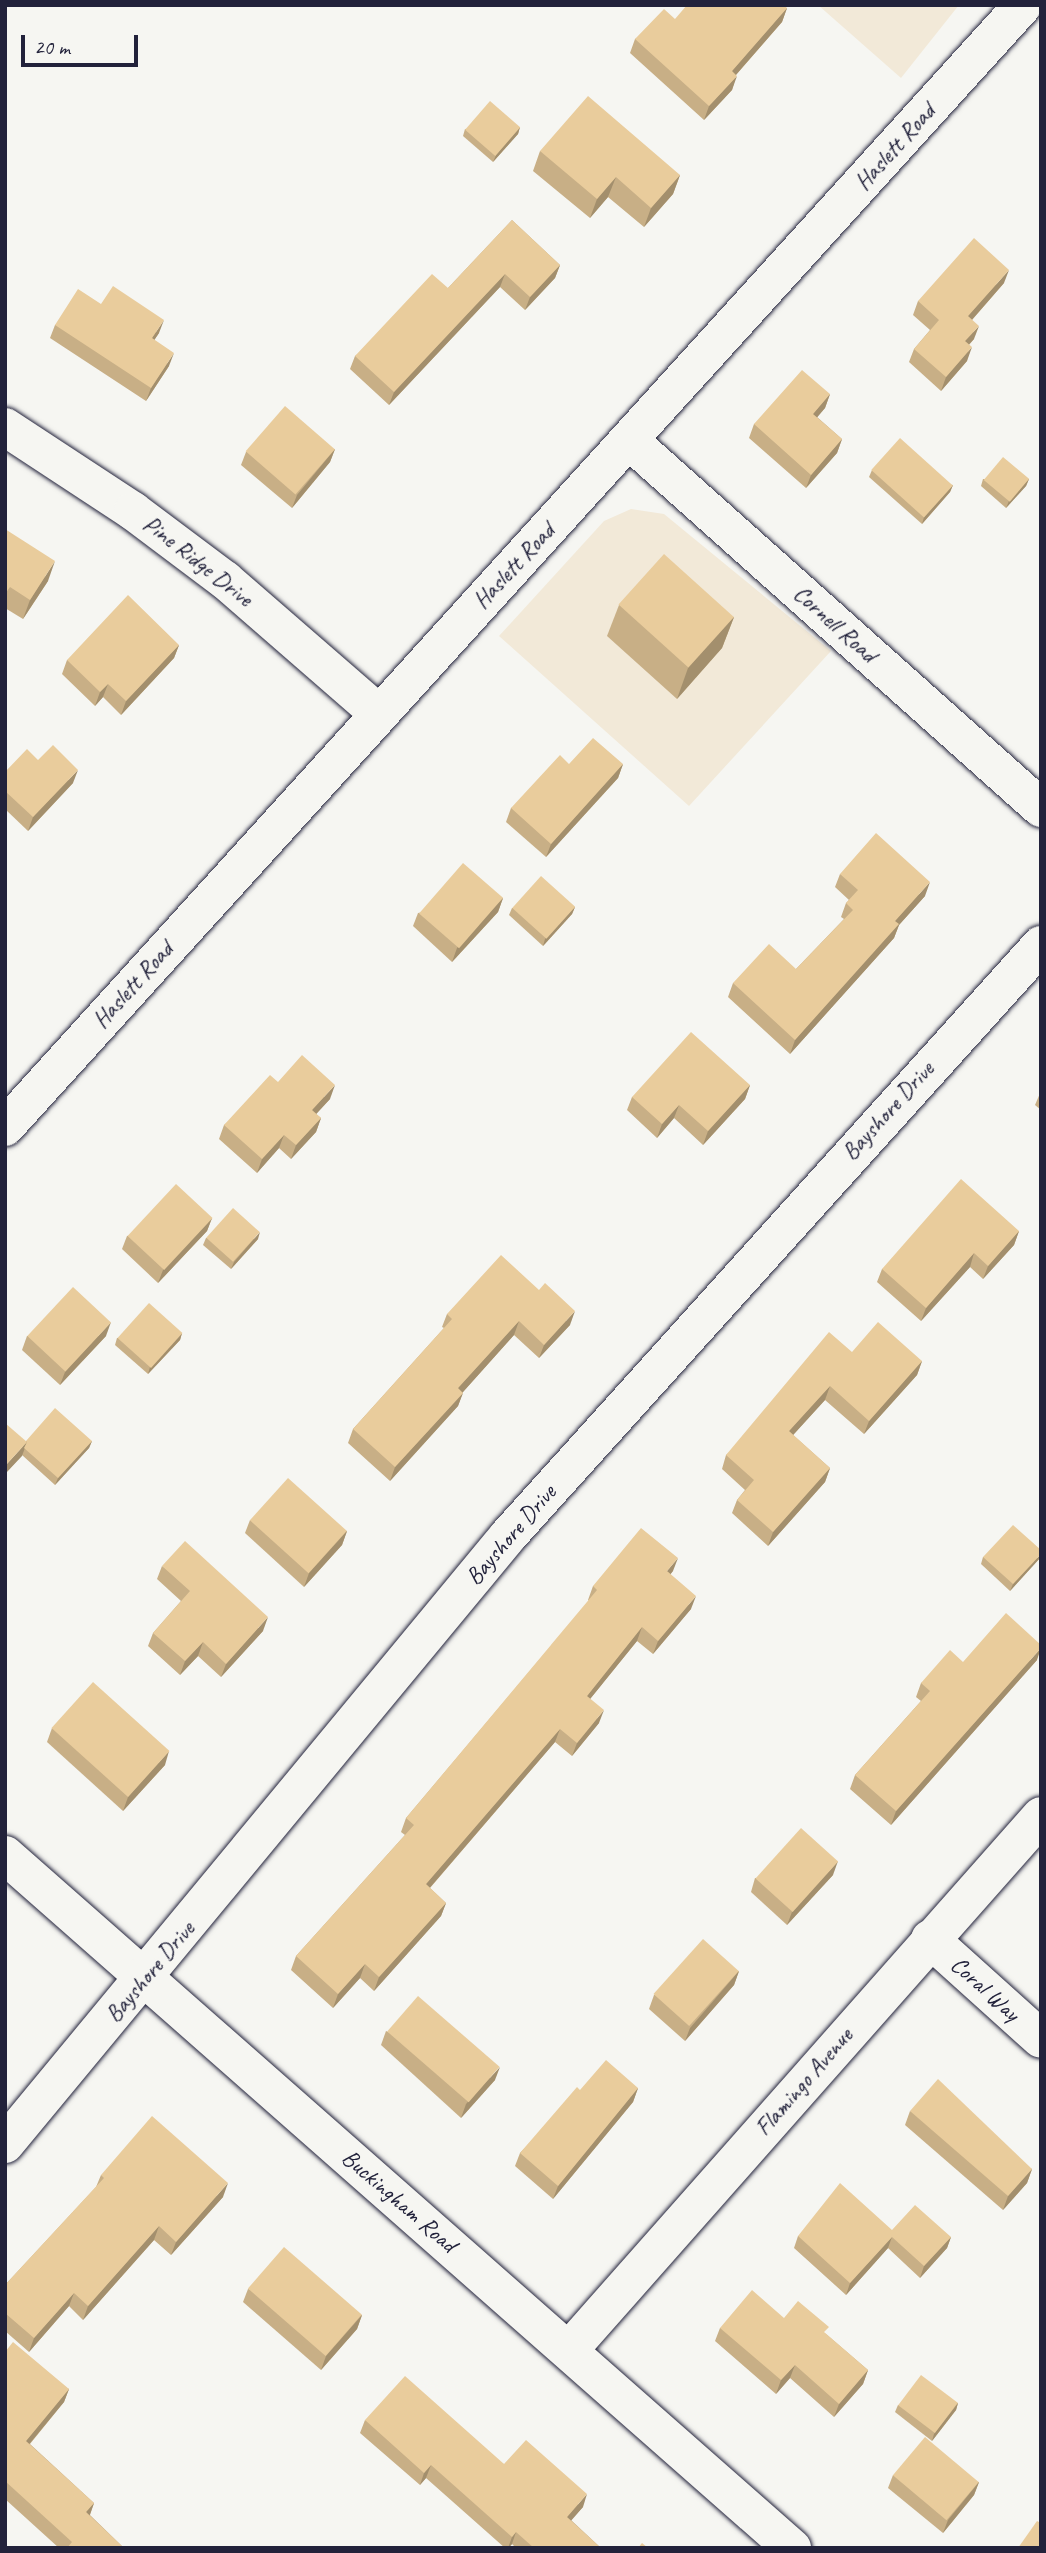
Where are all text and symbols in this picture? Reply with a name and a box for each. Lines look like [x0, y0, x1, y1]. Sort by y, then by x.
scale bar [24, 21, 142, 65]
text: 20 m [34, 34, 70, 60]
street label: Haslett Road [849, 98, 941, 196]
street label: Pine Ridge Drive [137, 509, 259, 613]
street label: Haslett Road [467, 517, 561, 615]
street label: Cornell Road [788, 579, 882, 669]
street label: Haslett Road [87, 936, 179, 1034]
street label: Bayshore Drive [836, 1055, 940, 1167]
street label: Bayshore Drive [460, 1479, 562, 1591]
street label: Bayshore Drive [99, 1915, 201, 2029]
street label: Coral Way [944, 1950, 1026, 2028]
street label: Flamingo Avenue [749, 2022, 859, 2142]
street label: Buckingham Road [336, 2143, 462, 2259]

